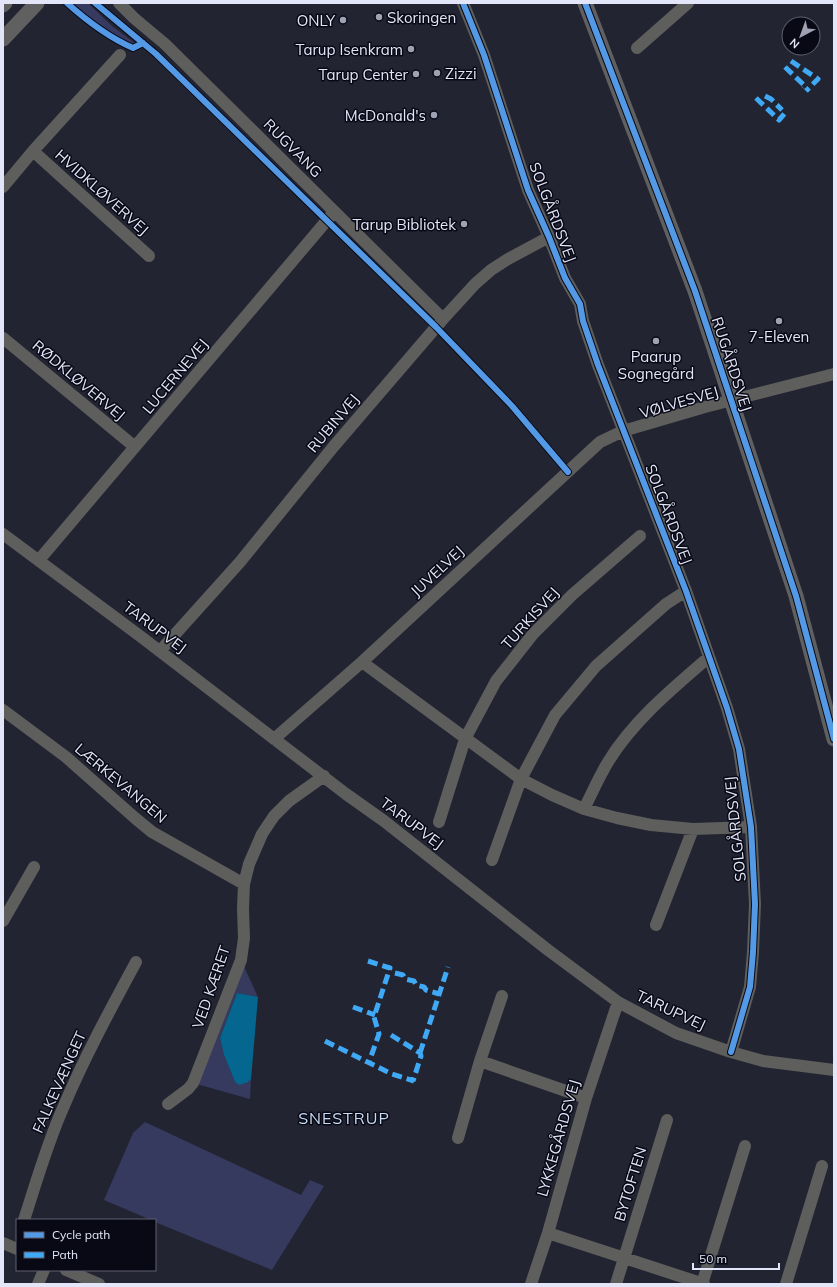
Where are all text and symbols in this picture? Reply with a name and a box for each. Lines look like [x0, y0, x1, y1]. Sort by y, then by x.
place label: Skoringen [387, 8, 456, 27]
place label: ONLY [297, 11, 336, 30]
marker: Skoringen [374, 12, 384, 22]
marker: ONLY [338, 15, 348, 25]
north arrow [781, 16, 821, 56]
text: N [787, 36, 802, 52]
place label: Tarup Isenkram [296, 40, 403, 59]
marker: Tarup Isenkram [406, 44, 416, 54]
place label: Zizzi [445, 64, 477, 83]
place label: Tarup Center [319, 65, 409, 84]
marker: Zizzi [432, 68, 442, 78]
marker: Tarup Center [411, 69, 421, 79]
place label: McDonald's [345, 106, 426, 125]
marker: McDonald's [429, 110, 439, 120]
street label: RUGVANG [260, 115, 326, 181]
street label: HVIDKLØVERVEJ [51, 145, 153, 239]
street label: SOLGÅRDSVEJ [525, 159, 582, 265]
place label: Tarup Bibliotek [353, 215, 456, 234]
marker: Tarup Bibliotek [459, 219, 469, 229]
street label: RUGÅRDSVEJ [708, 314, 757, 414]
marker: 7-Eleven [774, 316, 784, 326]
place label: 7-Eleven [749, 327, 809, 346]
street label: LUCERNEVEJ [138, 334, 212, 418]
street label: RØDKLØVERVEJ [29, 336, 129, 424]
marker: Paarup Sognegård [651, 336, 661, 346]
place label: Paarup Sognegård [618, 347, 694, 383]
street label: VØLVESVEJ [637, 382, 721, 422]
street label: RUBINVEJ [303, 390, 363, 456]
street label: SOLGÅRDSVEJ [641, 461, 698, 567]
street label: JUVELVEJ [406, 541, 468, 601]
street label: TURKISVEJ [497, 583, 563, 653]
street label: TARUPVEJ [120, 597, 190, 657]
street label: LÆRKEVANGEN [71, 739, 171, 827]
street label: SOLGÅRDSVEJ [719, 775, 750, 883]
street label: TARUPVEJ [377, 793, 447, 853]
street label: VED KÆRET [188, 943, 234, 1031]
street label: TARUPVEJ [633, 986, 709, 1034]
street label: FALKEVÆNGET [28, 1028, 90, 1136]
street label: LYKKEGÅRDSVEJ [531, 1077, 584, 1199]
district label: SNESTRUP [298, 1108, 390, 1128]
street label: BYTOFTEN [610, 1144, 650, 1224]
legend [16, 1219, 156, 1271]
text: Cycle path [52, 1227, 110, 1242]
scale bar [693, 1245, 779, 1271]
text: Path [52, 1247, 78, 1262]
text: 50 m [699, 1251, 727, 1266]

